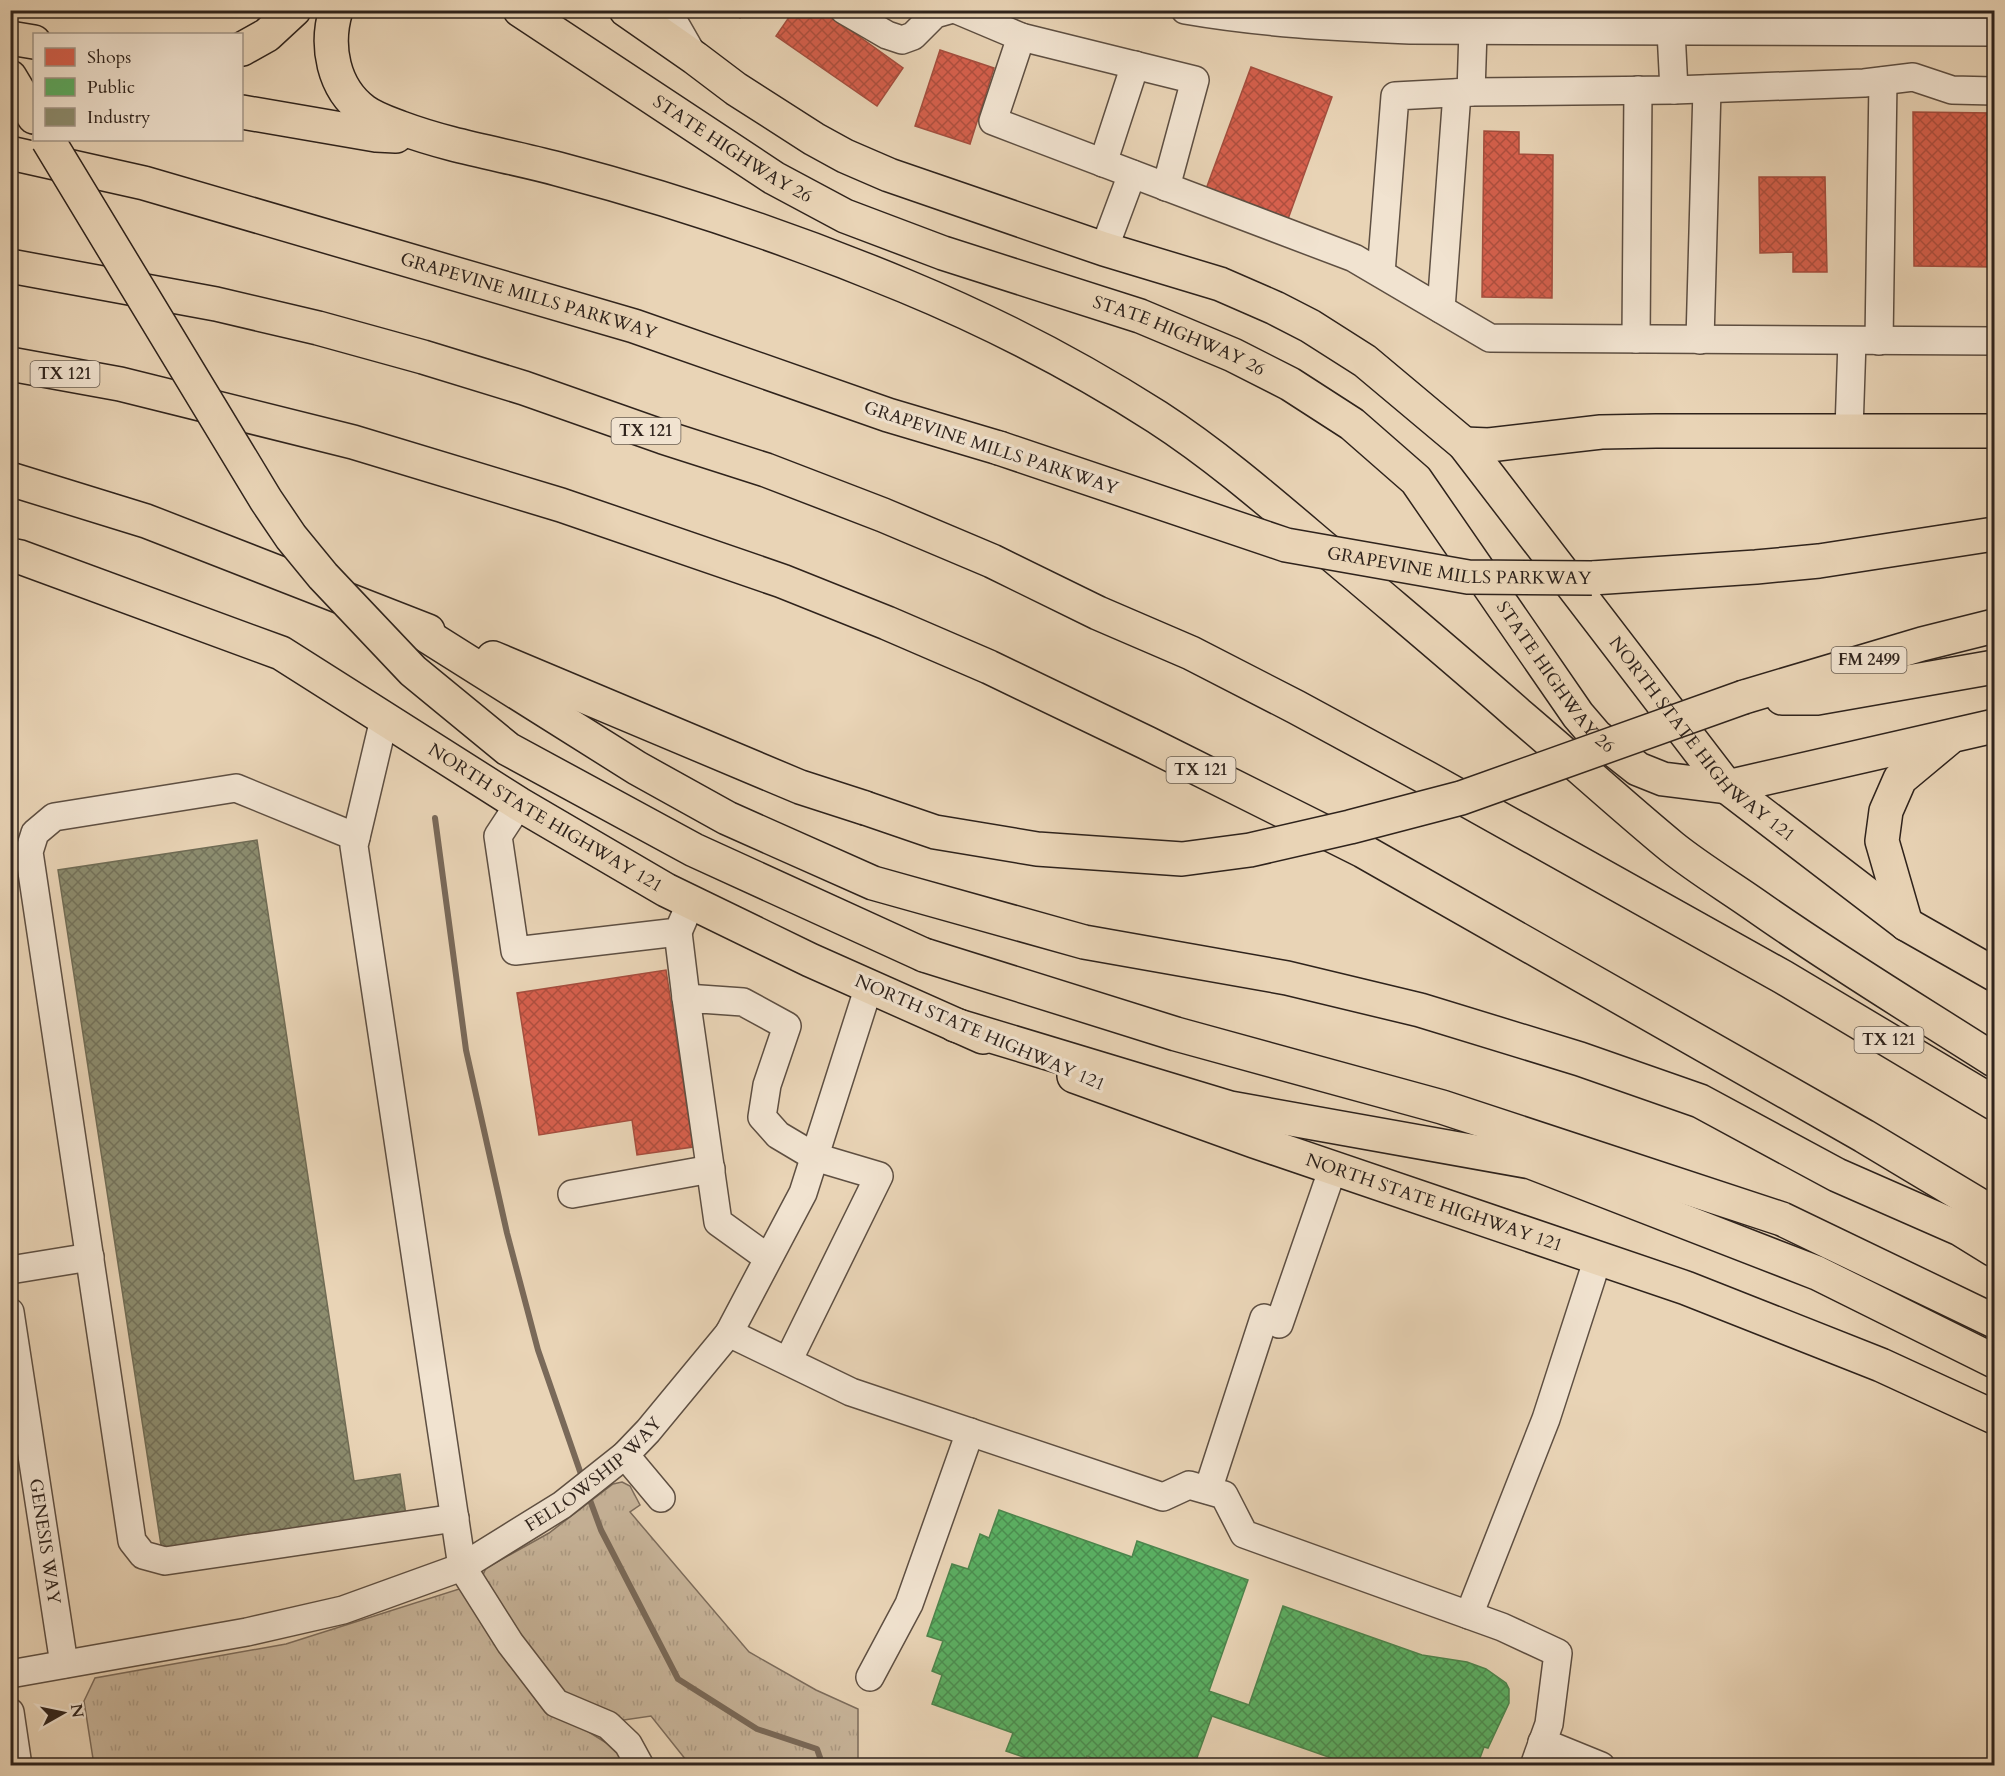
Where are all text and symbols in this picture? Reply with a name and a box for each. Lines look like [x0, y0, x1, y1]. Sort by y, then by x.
legend [33, 33, 243, 141]
text: Shops [87, 45, 131, 70]
text: Public [87, 75, 135, 100]
street label: STATE HIGHWAY 26 [648, 89, 817, 209]
text: Industry [87, 105, 151, 130]
street label: GRAPEVINE MILLS PARKWAY [397, 246, 661, 346]
street label: STATE HIGHWAY 26 [1090, 289, 1269, 382]
road number: TX 121 [31, 361, 100, 387]
street label: GRAPEVINE MILLS PARKWAY [861, 395, 1122, 501]
road number: TX 121 [612, 418, 680, 444]
street label: GRAPEVINE MILLS PARKWAY [1325, 540, 1592, 590]
street label: STATE HIGHWAY 26 [1491, 596, 1620, 759]
street label: NORTH STATE HIGHWAY 121 [1603, 631, 1801, 847]
road number: FM 2499 [1832, 647, 1906, 673]
street label: NORTH STATE HIGHWAY 121 [424, 737, 668, 898]
road number: TX 121 [1166, 757, 1236, 783]
street label: NORTH STATE HIGHWAY 121 [851, 969, 1109, 1097]
road number: TX 121 [1854, 1027, 1924, 1053]
street label: NORTH STATE HIGHWAY 121 [1303, 1147, 1566, 1258]
street label: FELLOWSHIP WAY [520, 1411, 668, 1538]
street label: GENESIS WAY [23, 1477, 67, 1607]
north arrow [33, 1683, 93, 1743]
text: N [65, 1702, 89, 1719]

